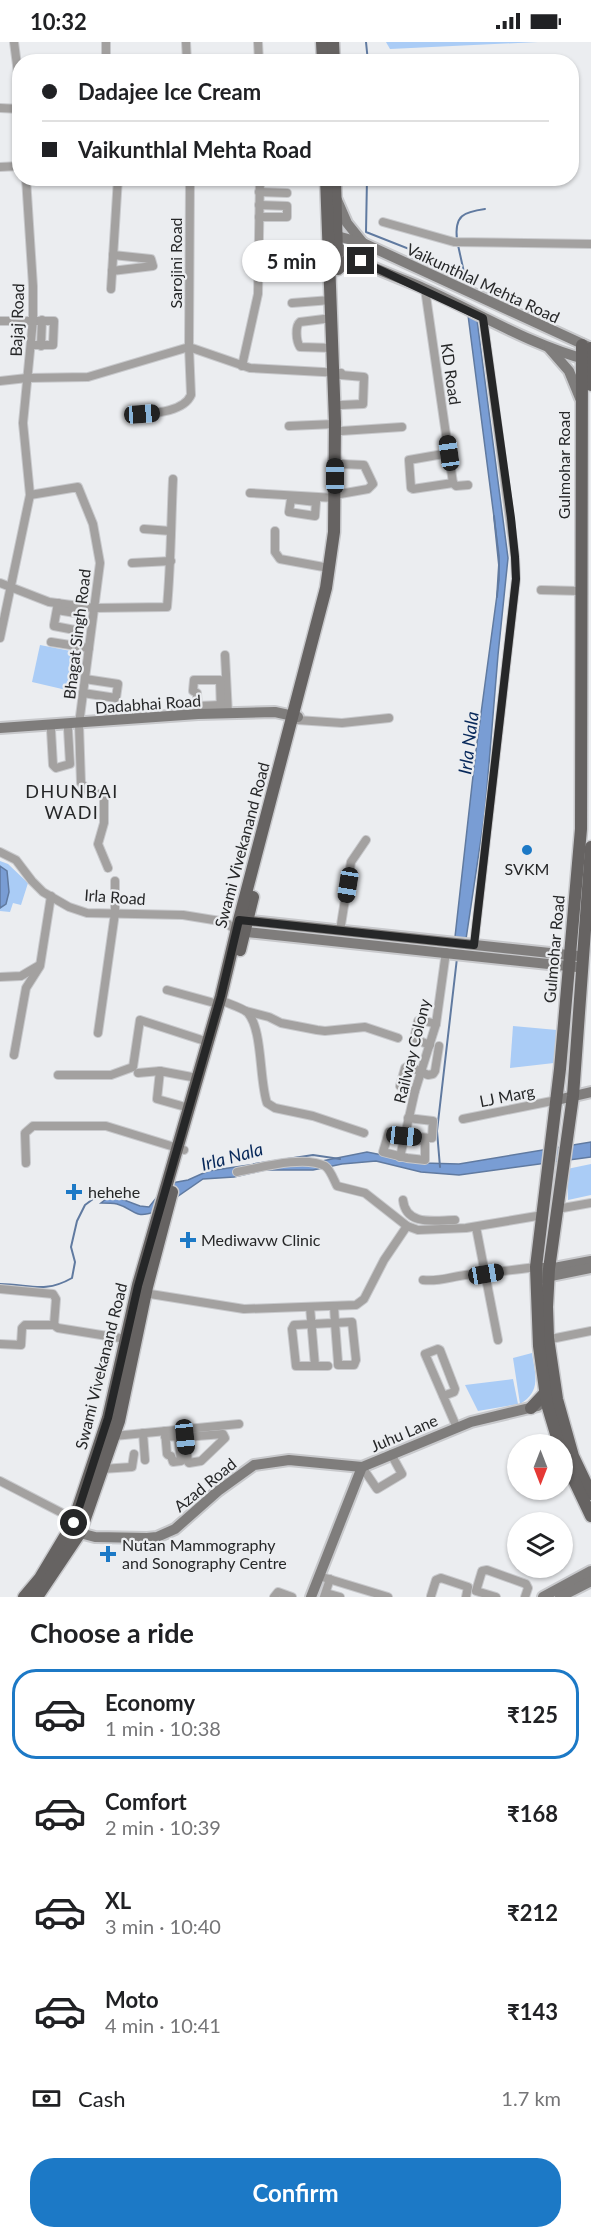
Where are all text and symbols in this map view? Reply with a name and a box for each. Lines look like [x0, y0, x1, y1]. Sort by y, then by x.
text: 10:32 [30, 8, 87, 35]
text: Dadajee Ice Cream [78, 78, 261, 105]
text: Vaikunthlal Mehta Road [78, 136, 312, 163]
street label: Sarojini Road [166, 217, 185, 309]
street label: Vaikunthlal Mehta Road [404, 239, 563, 326]
callout: 5 min [241, 240, 340, 282]
route end [347, 247, 374, 274]
text: 5 min [267, 249, 316, 273]
street label: Bajaj Road [6, 283, 27, 357]
street label: KD Road [438, 342, 465, 406]
car [123, 404, 161, 424]
street label: Gulmohar Road [554, 411, 573, 519]
car [438, 434, 460, 472]
car [326, 458, 344, 494]
street label: Bhagat Singh Road [59, 568, 94, 700]
street label: Dadabhai Road [94, 690, 202, 717]
water label: Irla Nala [453, 710, 483, 776]
street label: Swami Vivekanand Road [210, 760, 273, 930]
district label: DHUNBAI WADI [25, 780, 119, 823]
marker: SVKM [520, 843, 534, 857]
place label: SVKM [505, 859, 549, 878]
car [336, 866, 360, 904]
street label: Irla Road [84, 885, 146, 908]
street label: Gulmohar Road [539, 894, 568, 1004]
street label: Railway Colony [389, 996, 434, 1105]
street label: LJ Marg [478, 1081, 536, 1110]
car [385, 1125, 423, 1147]
water label: Irla Nala [198, 1137, 265, 1175]
place label: hehehe [88, 1182, 140, 1201]
marker: hehehe [65, 1183, 83, 1201]
place label: Mediwavw Clinic [201, 1230, 321, 1249]
marker: Mediwavw Clinic [179, 1231, 197, 1249]
car [467, 1262, 505, 1286]
street label: Swami Vivekanand Road [71, 1281, 130, 1451]
street label: Juhu Lane [367, 1410, 440, 1455]
car [174, 1418, 196, 1456]
north arrow [507, 1434, 573, 1500]
map controls [507, 1434, 573, 1578]
street label: Azad Road [170, 1454, 240, 1515]
route start [60, 1509, 87, 1536]
button: layers [507, 1512, 573, 1578]
place label: Nutan Mammography and Sonography Centre [122, 1535, 287, 1572]
marker: Nutan Mammography and Sonography Centre [99, 1545, 117, 1563]
text: Choose a ride [30, 1616, 194, 1649]
icon: car [33, 1687, 87, 1741]
text: Economy [105, 1689, 195, 1716]
text: ₹125 [507, 1701, 558, 1728]
text: 1 min · 10:38 [105, 1716, 221, 1740]
icon: car [33, 1786, 87, 1840]
text: Comfort [105, 1788, 187, 1815]
text: ₹168 [507, 1800, 558, 1827]
text: 2 min · 10:39 [105, 1815, 221, 1839]
icon: car [33, 1885, 87, 1939]
text: XL [105, 1887, 131, 1914]
text: ₹212 [507, 1899, 558, 1926]
text: 3 min · 10:40 [105, 1914, 221, 1938]
icon: car [33, 1984, 87, 2038]
text: Moto [105, 1986, 159, 2013]
text: ₹143 [507, 1998, 558, 2025]
text: 4 min · 10:41 [105, 2013, 221, 2037]
icon: cash [30, 2082, 63, 2115]
text: Cash [78, 2085, 125, 2112]
text: 1.7 km [501, 2086, 561, 2110]
button: Confirm [30, 2158, 561, 2227]

